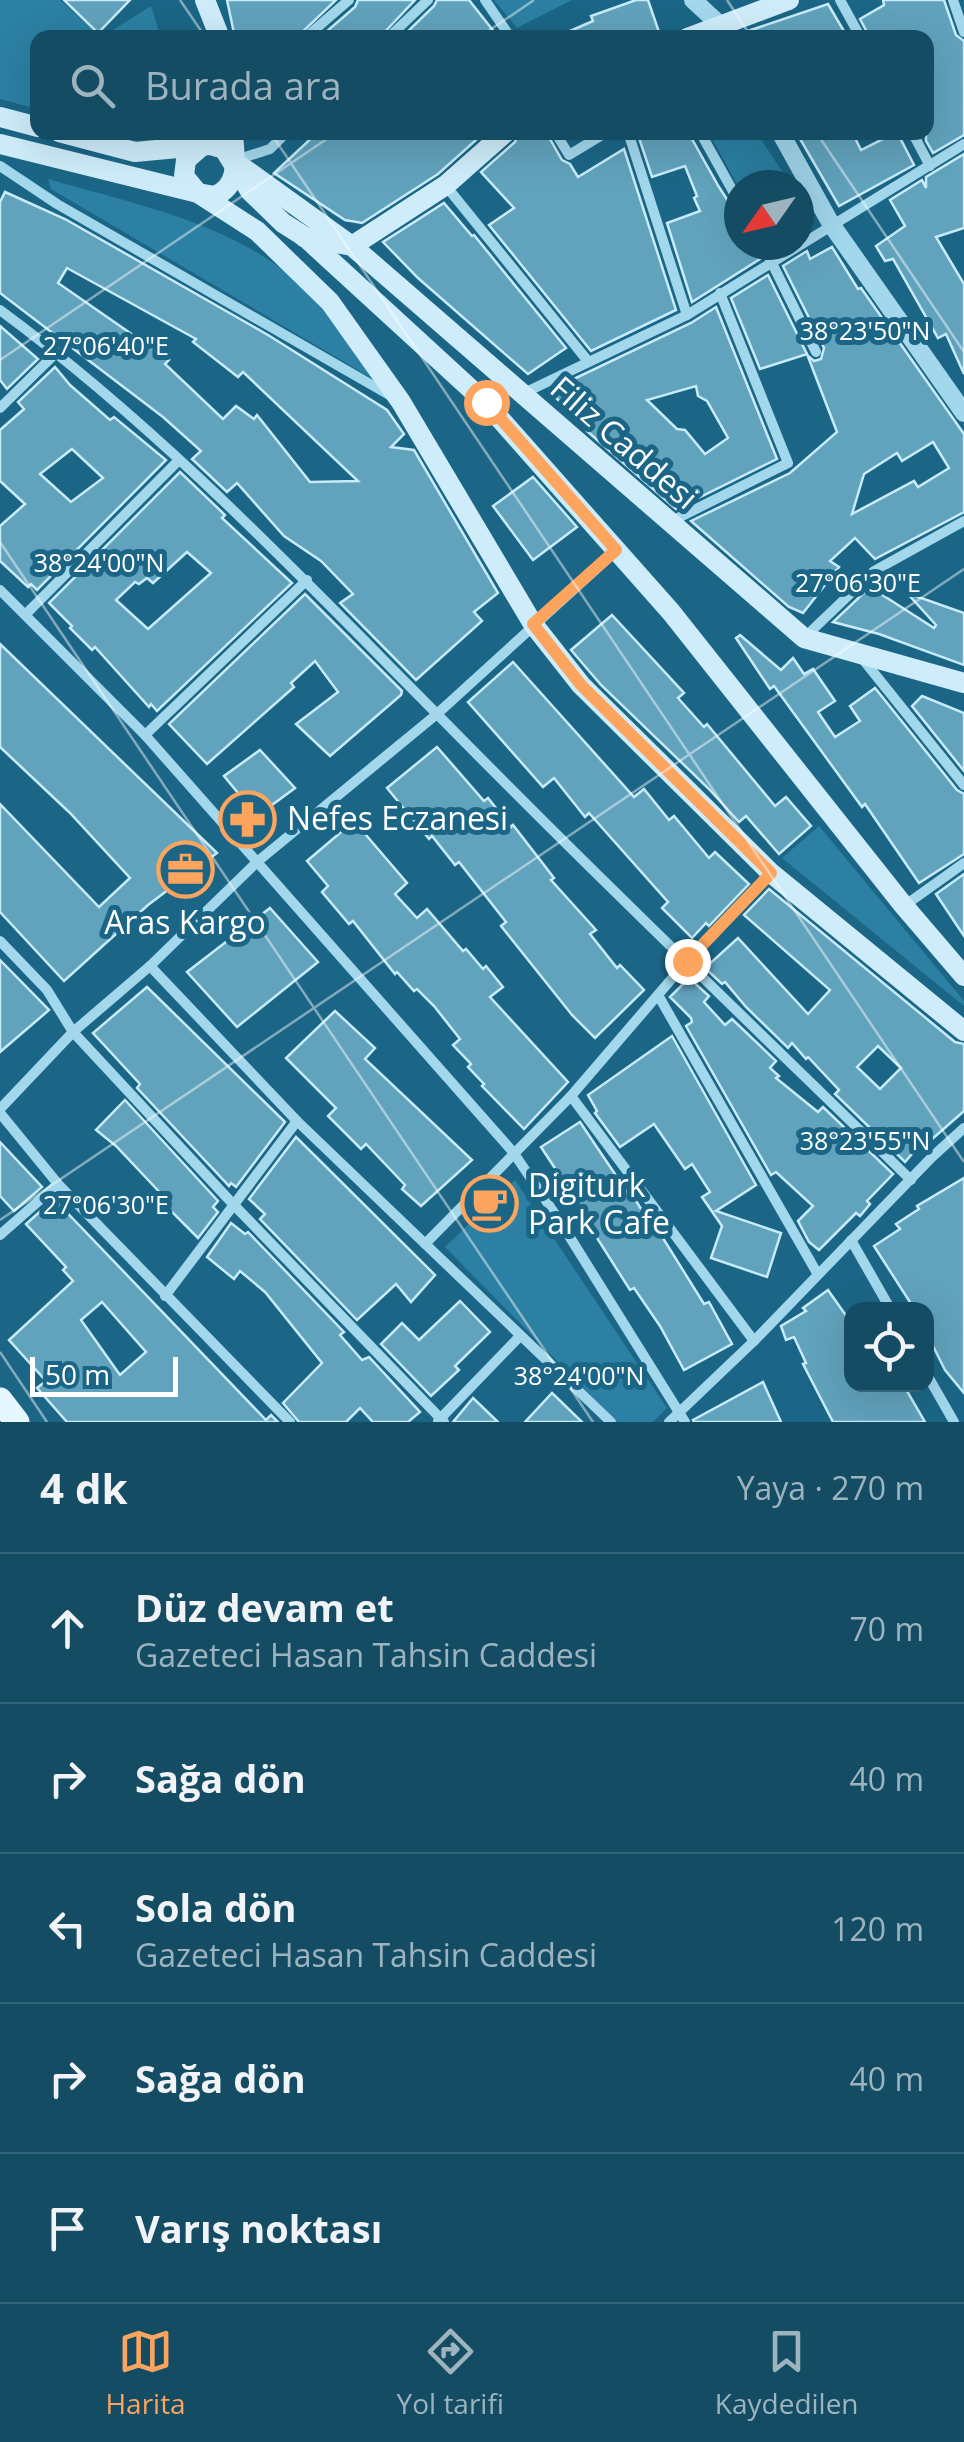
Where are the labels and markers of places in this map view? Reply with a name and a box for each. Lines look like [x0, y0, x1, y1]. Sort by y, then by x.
pharmacy icon: Nefes Eczanesi [218, 789, 278, 849]
place label: Nefes Eczanesi [287, 796, 508, 839]
office icon: Aras Kargo [155, 839, 215, 899]
place label: Aras Kargo [104, 900, 266, 943]
place label: Digiturk Park Cafe [528, 1163, 670, 1243]
cafe icon: Digiturk Park Cafe [459, 1174, 519, 1234]

